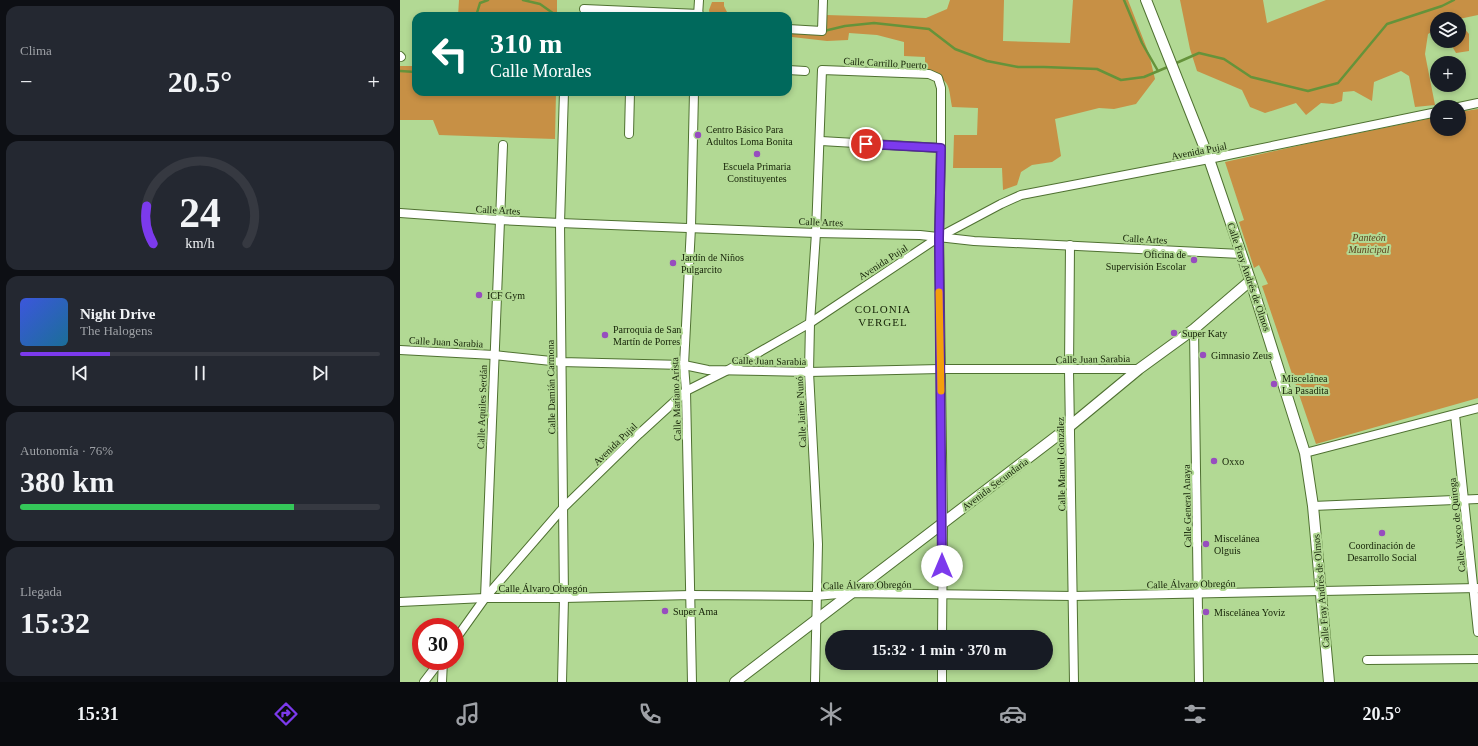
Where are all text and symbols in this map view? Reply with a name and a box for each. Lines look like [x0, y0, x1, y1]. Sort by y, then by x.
map controls [1430, 12, 1466, 136]
button: layers [1430, 12, 1466, 48]
icon: left [424, 28, 476, 80]
text: 310 m [490, 28, 562, 59]
text: Clima [20, 43, 52, 58]
street label: Calle Carrillo Puerto [843, 55, 927, 71]
button: + [1430, 56, 1466, 92]
text: Calle Morales [490, 61, 591, 81]
text: 20.5° [168, 65, 232, 98]
text: − [20, 69, 32, 94]
text: + [368, 69, 380, 94]
button: − [1430, 100, 1466, 136]
place label: Centro Básico Para Adultos Loma Bonita [706, 124, 793, 147]
pin [849, 127, 883, 161]
marker: Centro Básico Para Adultos Loma Bonita [693, 130, 703, 140]
icon: arrive [855, 133, 877, 155]
street label: Avenida Pujal [1170, 140, 1228, 162]
marker: Escuela Primaria Constituyentes [752, 149, 762, 159]
place label: Escuela Primaria Constituyentes [723, 161, 792, 184]
text: 24 [179, 190, 221, 236]
street label: Calle Artes [475, 203, 521, 217]
street label: Calle Artes [798, 216, 844, 228]
street label: Calle Fray Andrés de Olmos [1225, 221, 1273, 333]
street label: Calle Artes [1122, 232, 1168, 246]
park label: Panteón Municipal [1347, 232, 1390, 255]
text: km/h [185, 234, 215, 250]
street label: Avenida Pujal [856, 242, 910, 282]
place label: Oficina de Supervisión Escolar [1106, 249, 1187, 272]
place label: Jardín de Niños Pulgarcito [681, 252, 744, 275]
marker: Oficina de Supervisión Escolar [1189, 255, 1199, 265]
marker: Jardín de Niños Pulgarcito [668, 258, 678, 268]
marker: ICF Gym [474, 290, 484, 300]
place label: ICF Gym [487, 290, 525, 301]
district label: COLONIA VERGEL [855, 303, 911, 328]
text: Night Drive [80, 306, 155, 322]
text: The Halogens [80, 323, 153, 338]
place label: Parroquia de San Martín de Porres [613, 324, 681, 347]
marker: Super Katy [1169, 328, 1179, 338]
place label: Super Katy [1182, 328, 1227, 339]
marker: Parroquia de San Martín de Porres [600, 330, 610, 340]
street label: Calle Juan Sarabia [409, 335, 484, 349]
street label: Calle Damián Carmona [545, 339, 557, 434]
marker: Gimnasio Zeus [1198, 350, 1208, 360]
place label: Gimnasio Zeus [1211, 350, 1272, 361]
street label: Calle Juan Sarabia [1056, 353, 1131, 365]
street label: Calle Juan Sarabia [732, 355, 807, 367]
street label: Calle Mariano Arista [669, 356, 683, 441]
icon: previous [69, 362, 91, 384]
icon: pause [189, 362, 211, 384]
icon: next [309, 362, 331, 384]
street label: Calle Aquiles Serdán [475, 365, 489, 449]
place label: Miscelánea La Pasadita [1282, 373, 1329, 396]
street label: Calle Jaime Nunó [794, 376, 808, 448]
marker: Miscelánea La Pasadita [1269, 379, 1279, 389]
street label: Calle Manuel González [1055, 416, 1067, 511]
street label: Avenida Pujal [591, 420, 639, 467]
text: Autonomía · 76% [20, 443, 113, 458]
street label: Avenida Secundaria [960, 455, 1031, 512]
marker: Oxxo [1209, 456, 1219, 466]
place label: Oxxo [1222, 456, 1244, 467]
street label: Calle General Anaya [1181, 464, 1193, 548]
text: 380 km [20, 465, 114, 498]
street label: Calle Vasco de Quiroga [1447, 477, 1467, 573]
marker: Coordinación de Desarrollo Social [1377, 528, 1387, 538]
place label: Miscelánea Olguis [1214, 533, 1260, 556]
street label: Calle Fray Andrés de Olmos [1311, 534, 1331, 648]
marker: Miscelánea Olguis [1201, 539, 1211, 549]
place label: Coordinación de Desarrollo Social [1347, 540, 1417, 563]
position arrow [921, 545, 963, 587]
street label: Calle Álvaro Obregón [1146, 578, 1236, 590]
street label: Calle Álvaro Obregón [822, 579, 912, 591]
street label: Calle Álvaro Obregón [499, 583, 587, 594]
text: Llegada [20, 584, 62, 599]
text: 15:32 [20, 606, 90, 639]
marker: Super Ama [660, 606, 670, 616]
place label: Super Ama [673, 606, 718, 617]
marker: Miscelánea Yoviz [1201, 607, 1211, 617]
place label: Miscelánea Yoviz [1214, 607, 1286, 618]
speed limit sign: 30 [412, 618, 464, 670]
text: 15:32 · 1 min · 370 m [872, 642, 1007, 658]
icon: directions [272, 700, 300, 728]
icon: music [454, 700, 482, 728]
icon: phone [636, 700, 664, 728]
icon: climate [817, 700, 845, 728]
icon: car [999, 700, 1027, 728]
icon: filters [1181, 700, 1209, 728]
text: 15:31 [77, 704, 119, 724]
text: 20.5° [1362, 704, 1401, 724]

